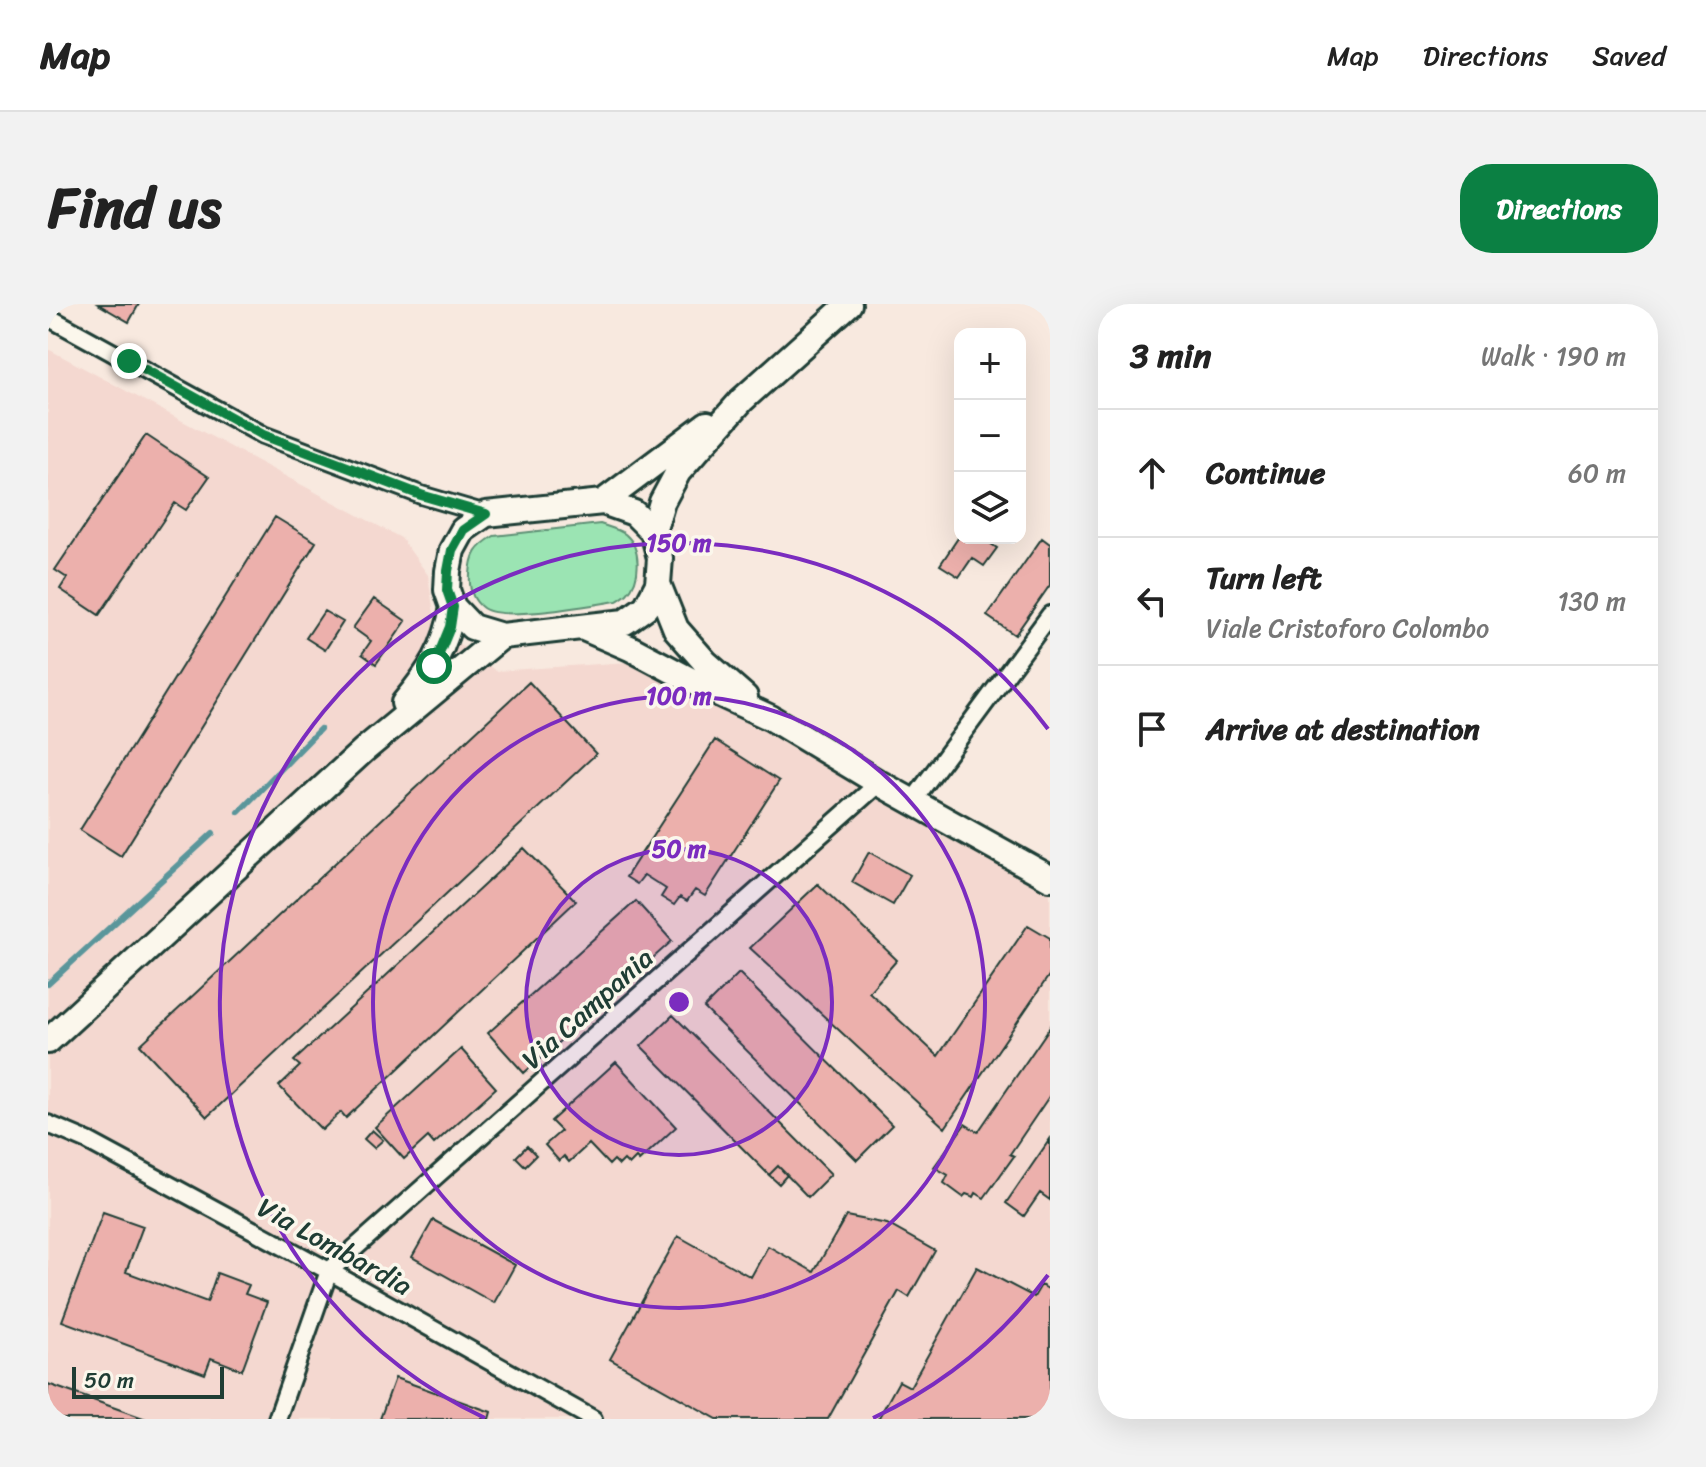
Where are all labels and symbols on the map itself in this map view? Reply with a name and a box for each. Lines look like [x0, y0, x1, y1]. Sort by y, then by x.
route end [111, 343, 147, 379]
text: 150 m [647, 522, 712, 564]
route start [416, 648, 452, 684]
text: 100 m [646, 675, 712, 717]
text: 50 m [652, 828, 707, 870]
street label: Via Campania [510, 935, 665, 1082]
centre of rings [665, 988, 693, 1016]
street label: Via Lombardia [248, 1184, 421, 1309]
scale bar [72, 1363, 224, 1399]

